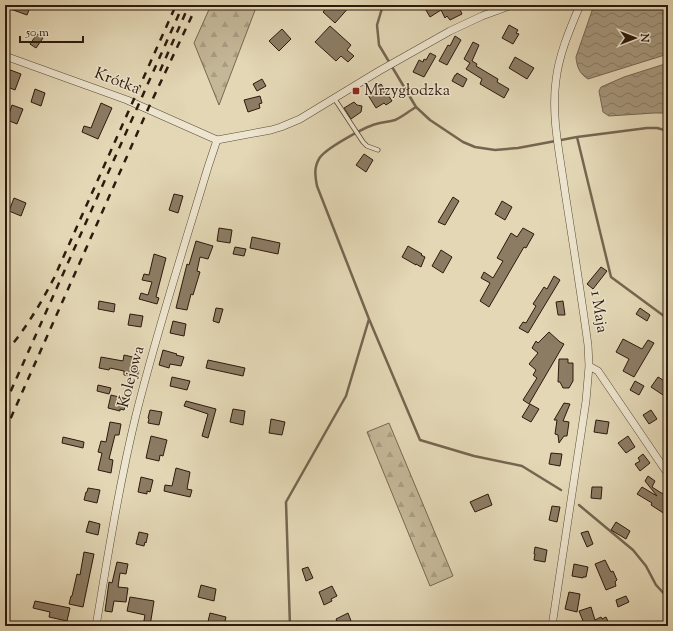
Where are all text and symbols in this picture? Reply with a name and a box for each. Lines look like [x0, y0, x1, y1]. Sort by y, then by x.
scale bar [20, 18, 83, 44]
north arrow [615, 18, 655, 58]
text: 50 m [25, 24, 49, 42]
text: N [636, 33, 652, 43]
street label: Krótka [91, 63, 144, 101]
place label: Mrzygłodzka [364, 80, 451, 103]
marker: Mrzygłodzka [351, 86, 361, 96]
street label: 1 Maja [583, 289, 613, 335]
street label: Kolejowa [113, 343, 151, 411]

